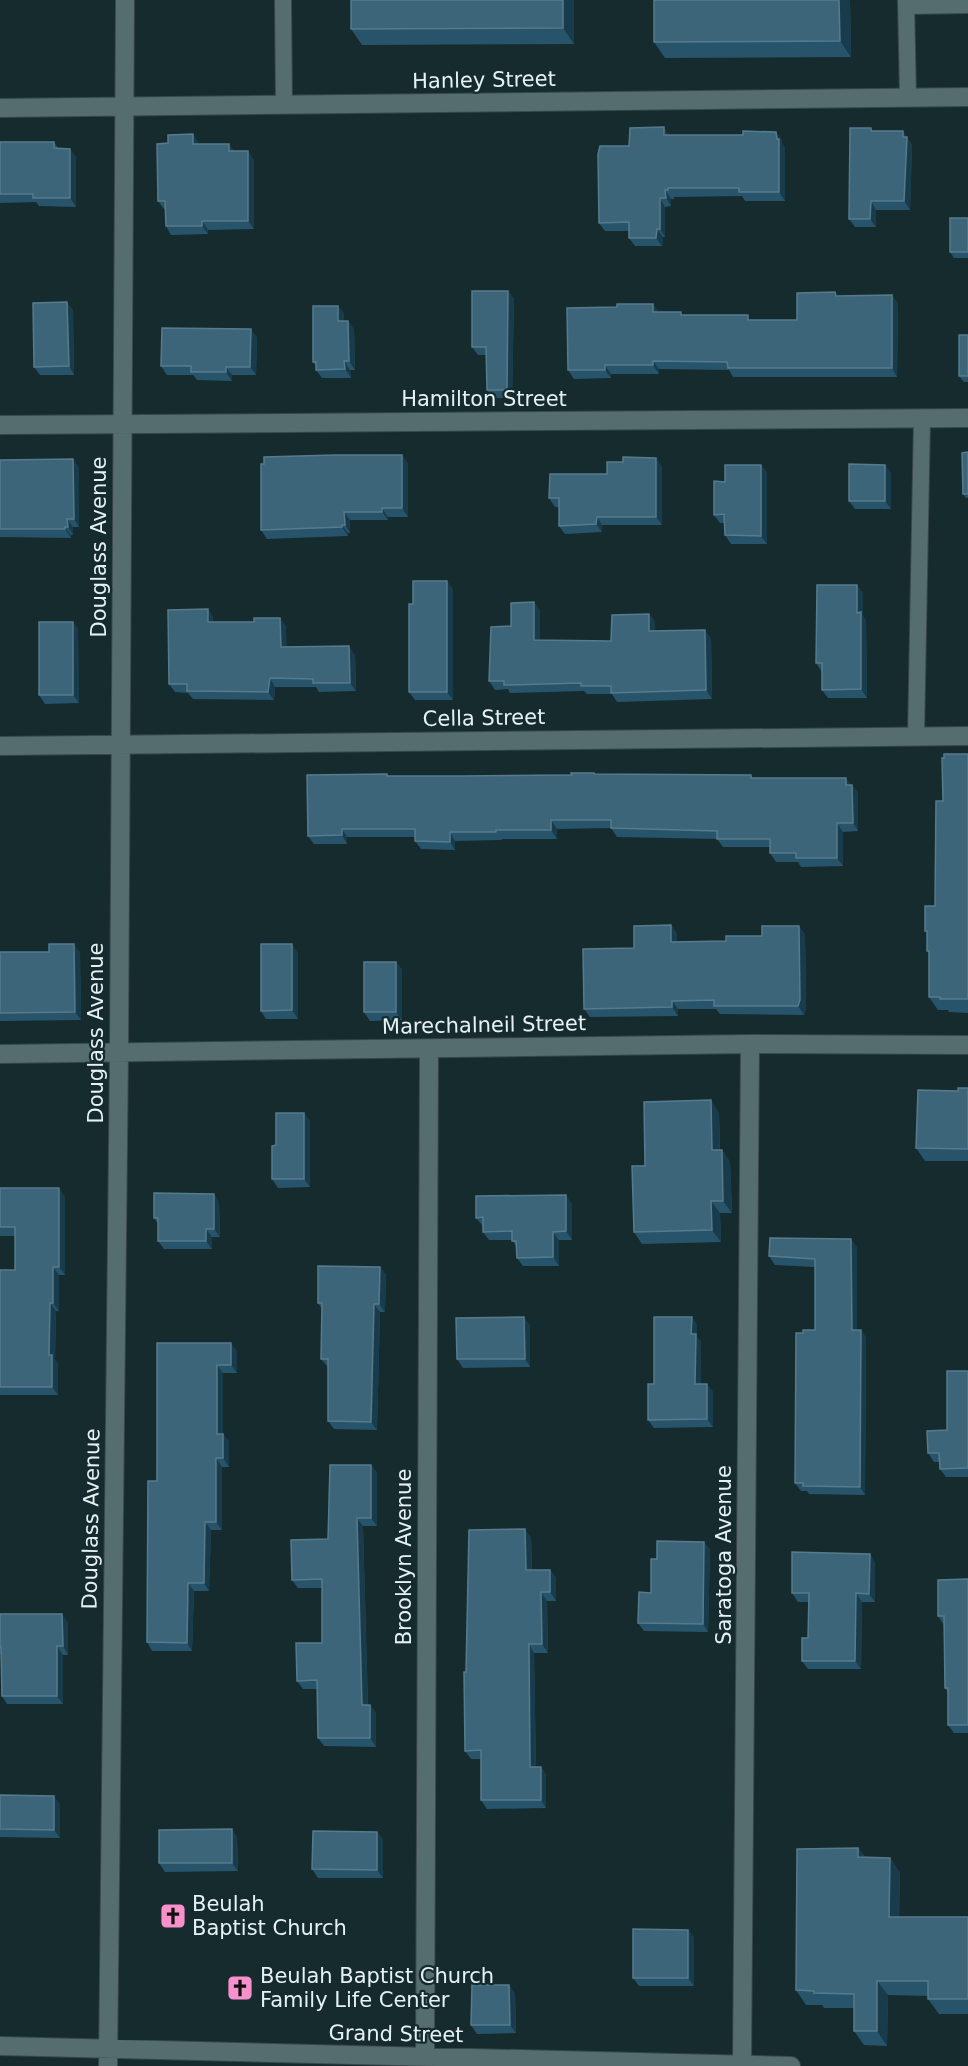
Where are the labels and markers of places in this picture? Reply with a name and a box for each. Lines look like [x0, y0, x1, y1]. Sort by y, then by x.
place label: Beulah Baptist Church [192, 1892, 347, 1940]
church icon: Beulah Baptist Church [158, 1901, 188, 1931]
place label: Beulah Baptist Church Family Life Center [260, 1964, 494, 2012]
church icon: Beulah Baptist Church Family Life Center [225, 1973, 255, 2003]

